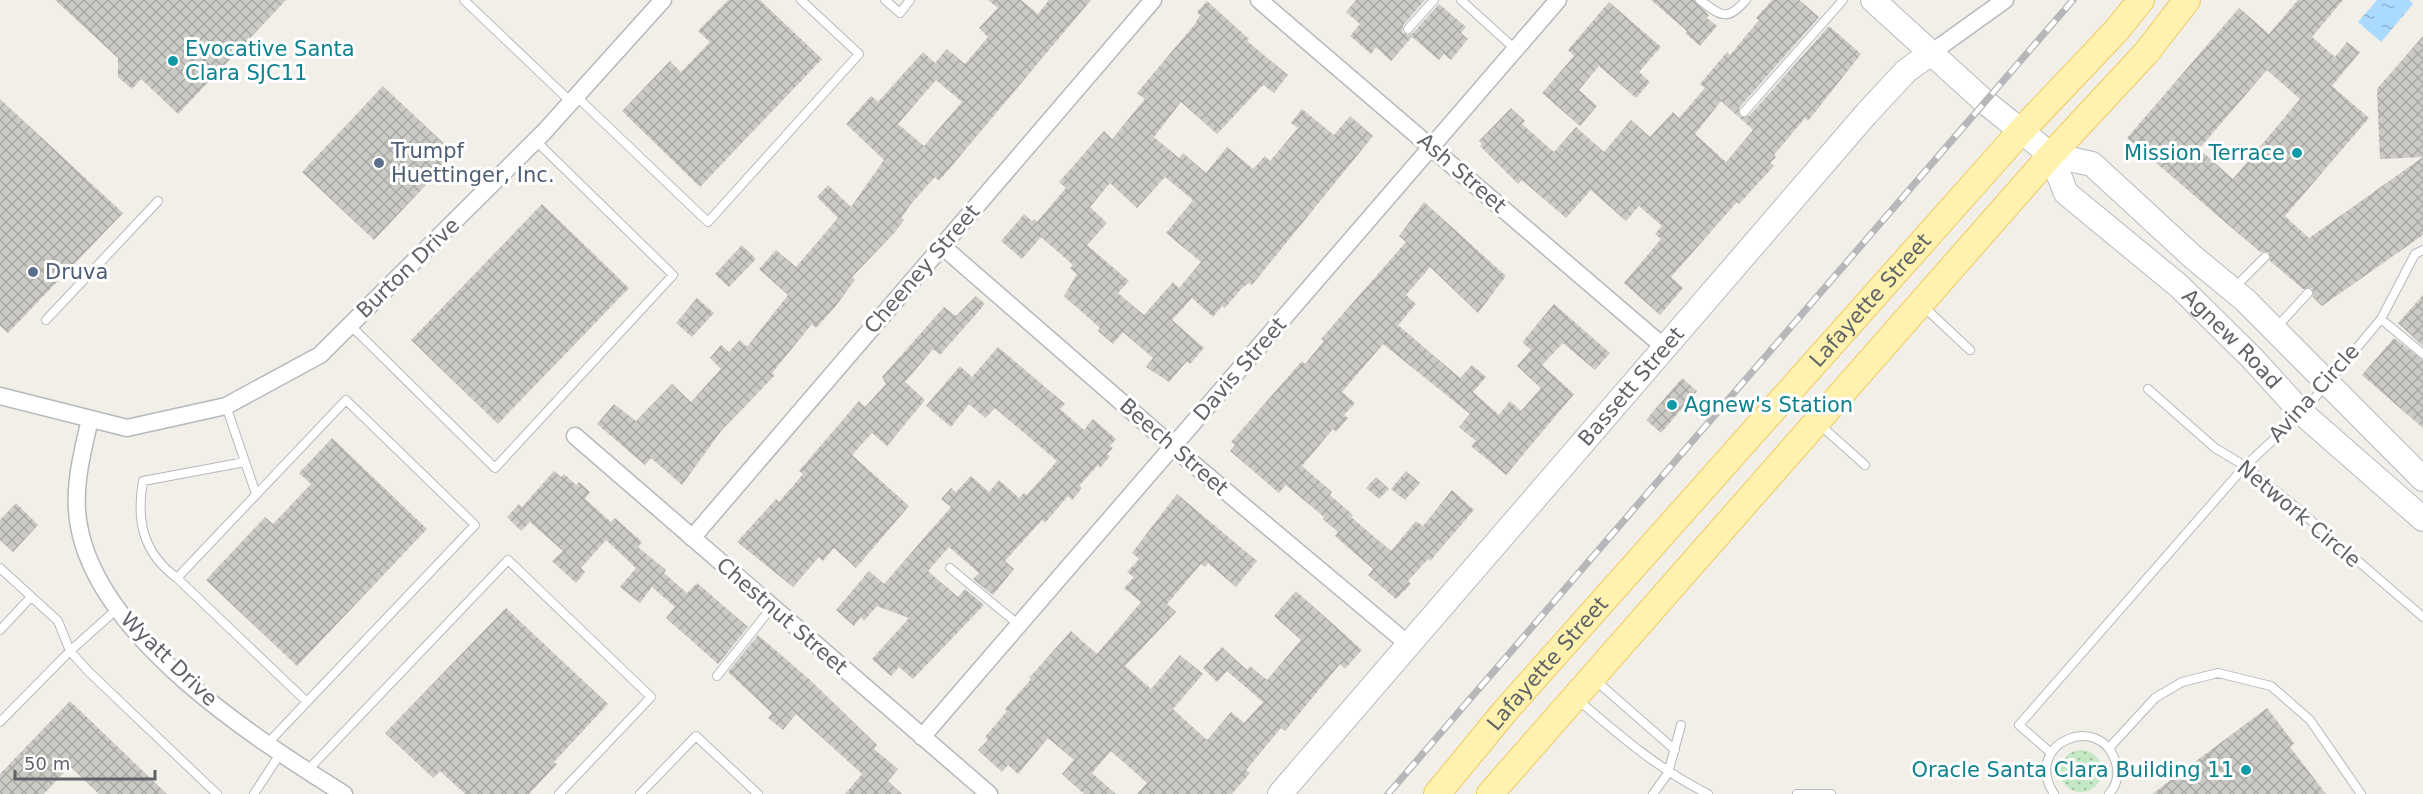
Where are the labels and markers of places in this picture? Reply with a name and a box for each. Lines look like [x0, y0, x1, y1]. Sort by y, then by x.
place label: Evocative Santa Clara SJC11 [185, 37, 355, 85]
marker: Evocative Santa Clara SJC11 [166, 54, 180, 68]
place label: Trumpf Huettinger, Inc. [390, 139, 555, 187]
place label: Mission Terrace [2124, 141, 2285, 165]
marker: Mission Terrace [2290, 146, 2304, 160]
marker: Trumpf Huettinger, Inc. [372, 156, 386, 170]
place label: Druva [45, 260, 108, 284]
marker: Druva [26, 265, 40, 279]
place label: Agnew's Station [1684, 393, 1853, 417]
marker: Agnew's Station [1665, 398, 1679, 412]
place label: Oracle Santa Clara Building 11 [1912, 758, 2234, 782]
marker: Oracle Santa Clara Building 11 [2239, 763, 2253, 777]

